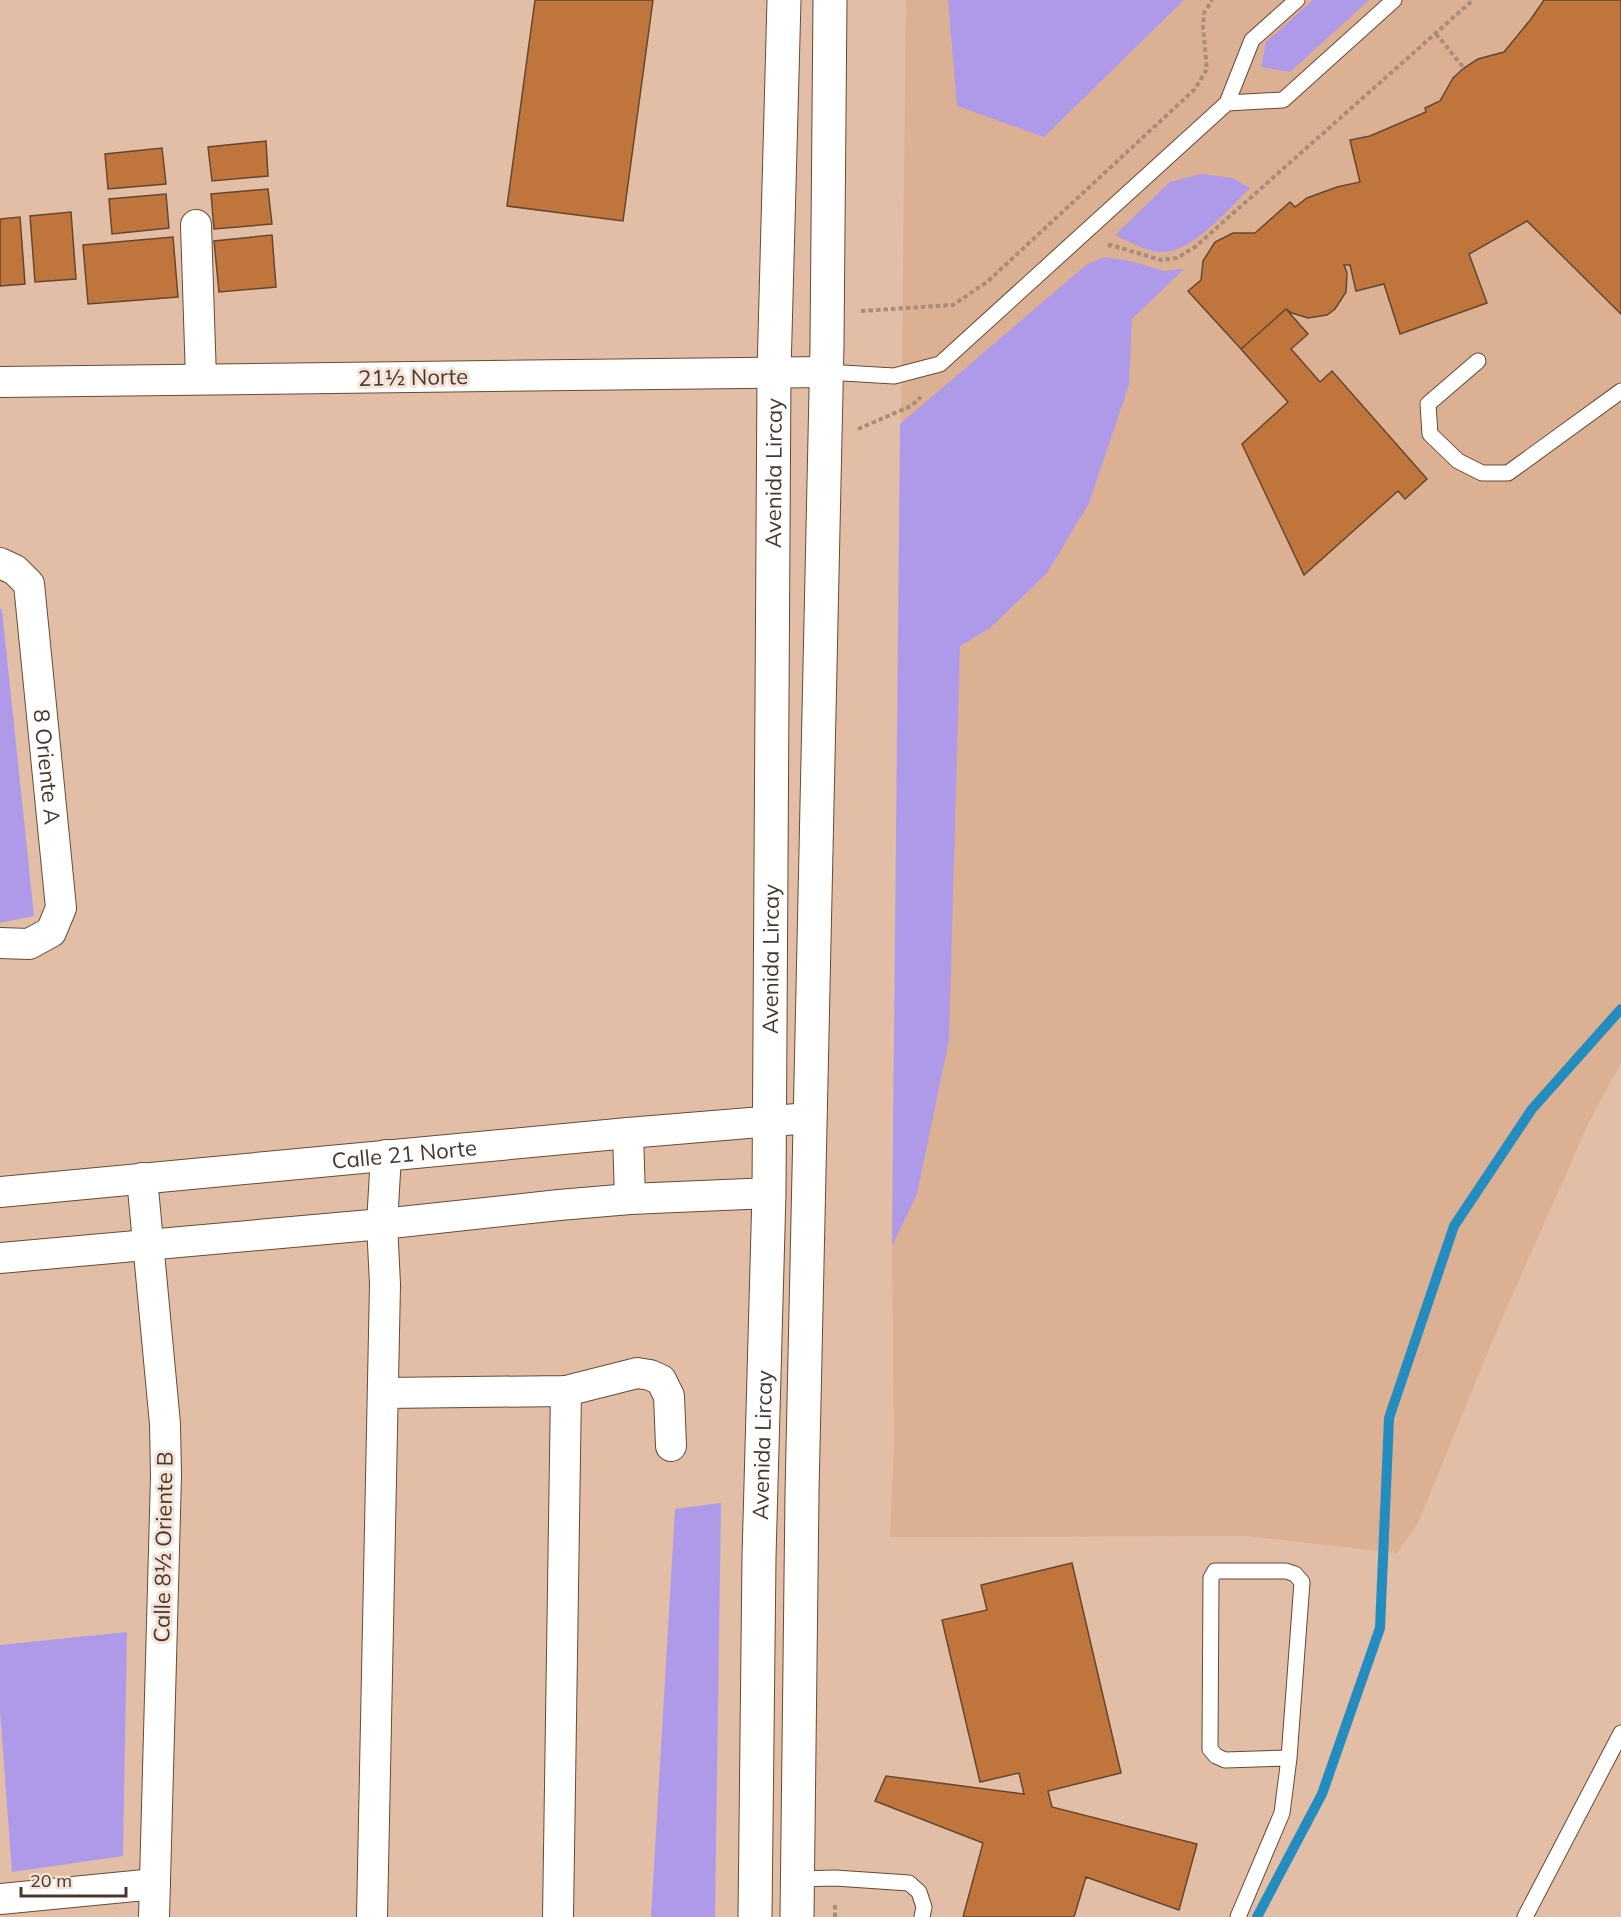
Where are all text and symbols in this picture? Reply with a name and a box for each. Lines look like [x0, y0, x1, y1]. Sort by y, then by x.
street label: 21½ Norte [358, 362, 468, 392]
street label: Avenida Lircay [759, 398, 788, 548]
street label: 8 Oriente A [27, 708, 67, 826]
street label: Avenida Lircay [756, 884, 785, 1034]
street label: Calle 21 Norte [331, 1133, 478, 1175]
street label: Avenida Lircay [746, 1369, 778, 1520]
street label: Calle 8½ Oriente B [147, 1451, 179, 1643]
scale bar [21, 1860, 126, 1898]
text: 20 m [30, 1869, 72, 1892]

